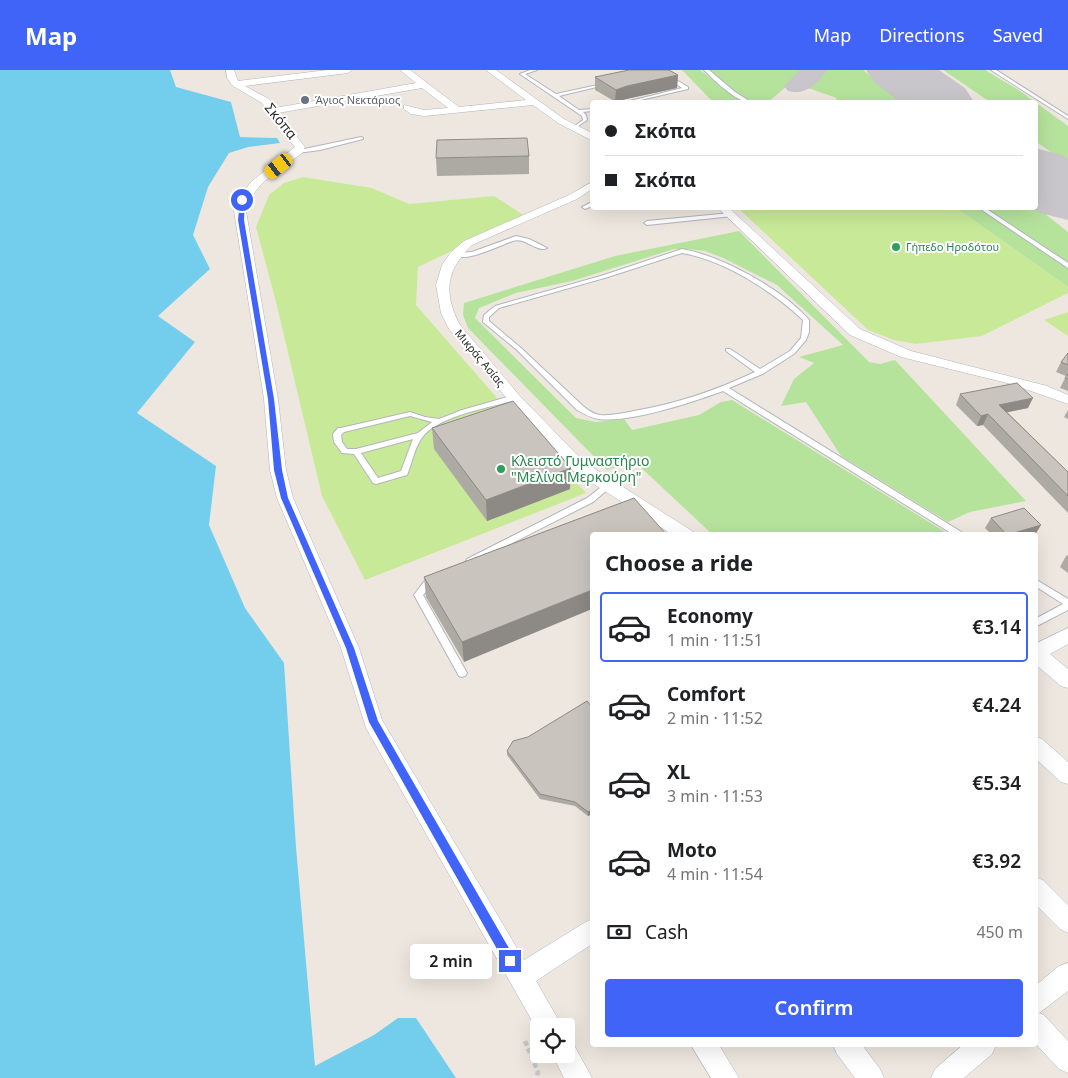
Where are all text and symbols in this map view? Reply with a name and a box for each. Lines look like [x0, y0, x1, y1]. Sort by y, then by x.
text: Map [25, 19, 77, 52]
text: Map [814, 23, 851, 47]
text: Directions [879, 23, 965, 47]
text: Saved [993, 23, 1043, 47]
place label: Άγιος Νεκτάριος [315, 92, 400, 107]
marker: Άγιος Νεκτάριος [299, 94, 311, 106]
street label: Σκόπα [261, 99, 302, 143]
text: Σκόπα [635, 118, 696, 144]
car [262, 151, 295, 181]
text: Σκόπα [635, 167, 696, 193]
route start [231, 189, 253, 211]
place label: Γήπεδο Ηροδότου [906, 239, 999, 254]
marker: Γήπεδο Ηροδότου [890, 241, 902, 253]
street label: Μικράς Ασίας [452, 326, 509, 389]
place label: Κλειστό Γυμναστήριο "Μελίνα Μερκούρη" [511, 451, 649, 486]
marker: Κλειστό Γυμναστήριο "Μελίνα Μερκούρη" [495, 463, 507, 475]
text: Choose a ride [605, 547, 753, 577]
text: Economy [667, 603, 753, 629]
icon: car [607, 605, 652, 650]
text: €3.14 [972, 614, 1021, 640]
text: 1 min · 11:51 [667, 629, 763, 651]
text: Comfort [667, 681, 746, 707]
icon: car [607, 683, 652, 728]
text: €4.24 [972, 692, 1021, 718]
text: 2 min · 11:52 [667, 707, 763, 729]
text: XL [667, 759, 690, 785]
icon: car [607, 761, 652, 806]
text: €5.34 [972, 770, 1021, 796]
text: 3 min · 11:53 [667, 785, 763, 807]
text: Moto [667, 837, 717, 863]
icon: car [607, 839, 652, 884]
text: €3.92 [972, 848, 1021, 874]
text: 4 min · 11:54 [667, 863, 763, 885]
icon: cash [605, 918, 633, 946]
text: Cash [645, 919, 689, 945]
text: 450 m [976, 921, 1023, 943]
callout: 2 min [410, 944, 492, 978]
text: 2 min [429, 950, 473, 972]
route end [499, 950, 521, 972]
button: Confirm [605, 979, 1023, 1037]
map controls [530, 1018, 575, 1063]
button: locate [530, 1018, 575, 1063]

